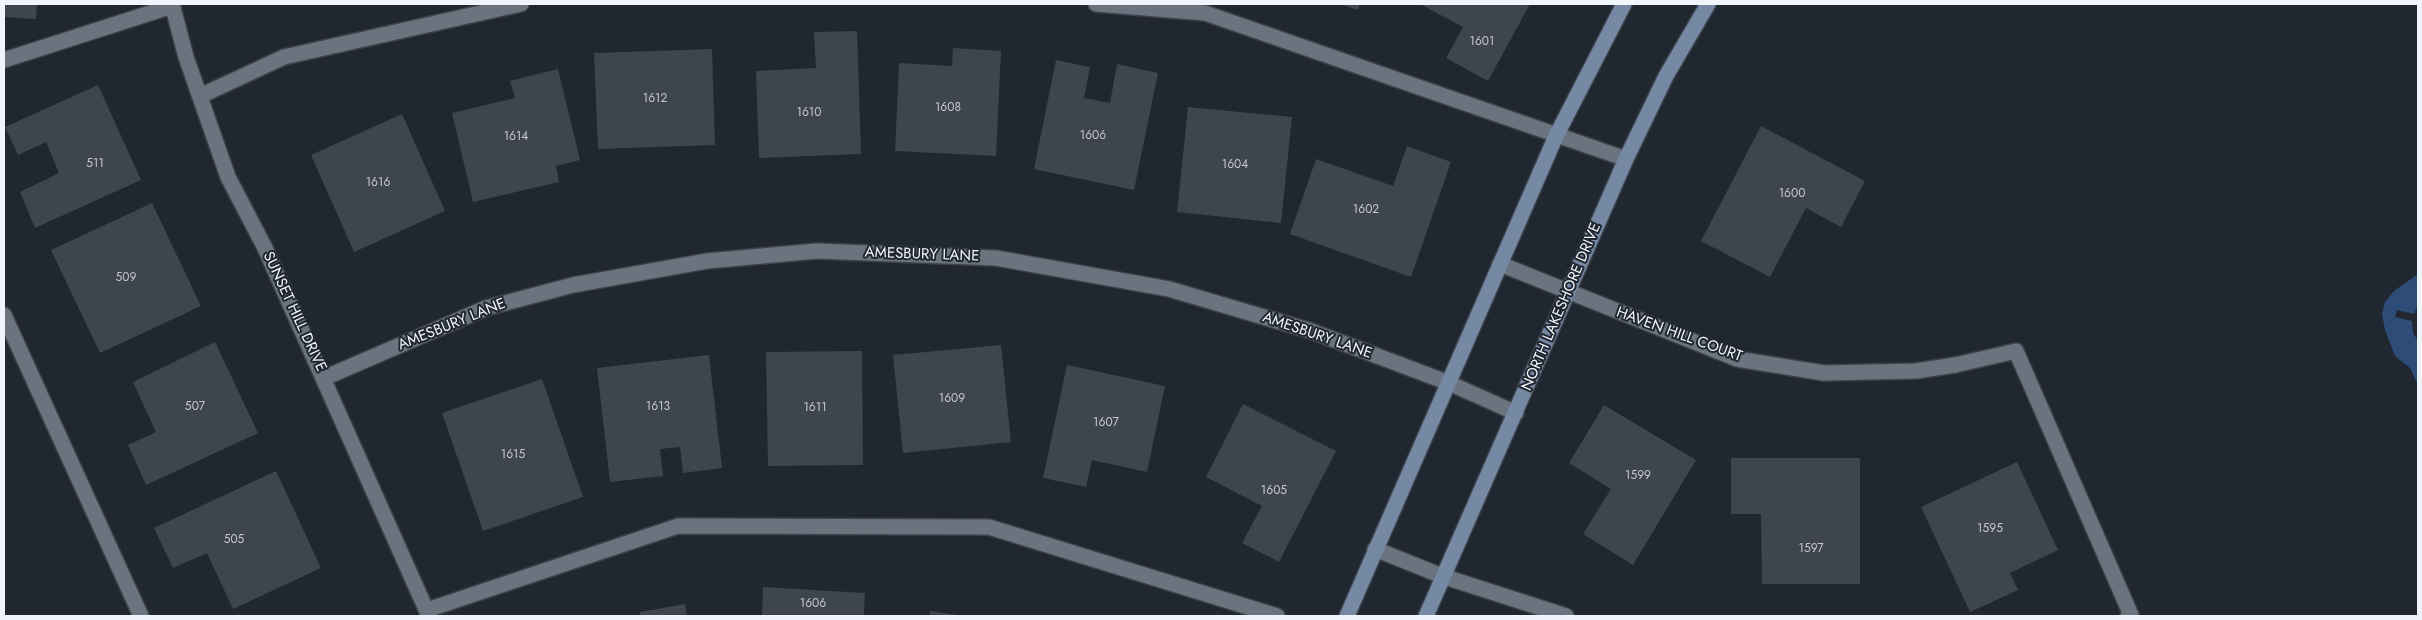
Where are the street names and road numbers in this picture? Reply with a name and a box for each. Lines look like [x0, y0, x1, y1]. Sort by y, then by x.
street label: NORTH LAKESHORE DRIVE [1518, 221, 1606, 393]
street label: AMESBURY LANE [864, 244, 980, 266]
street label: SUNSET HILL DRIVE [258, 249, 330, 375]
street label: AMESBURY LANE [396, 295, 508, 355]
street label: HAVEN HILL COURT [1614, 304, 1744, 366]
street label: AMESBURY LANE [1260, 309, 1374, 363]

